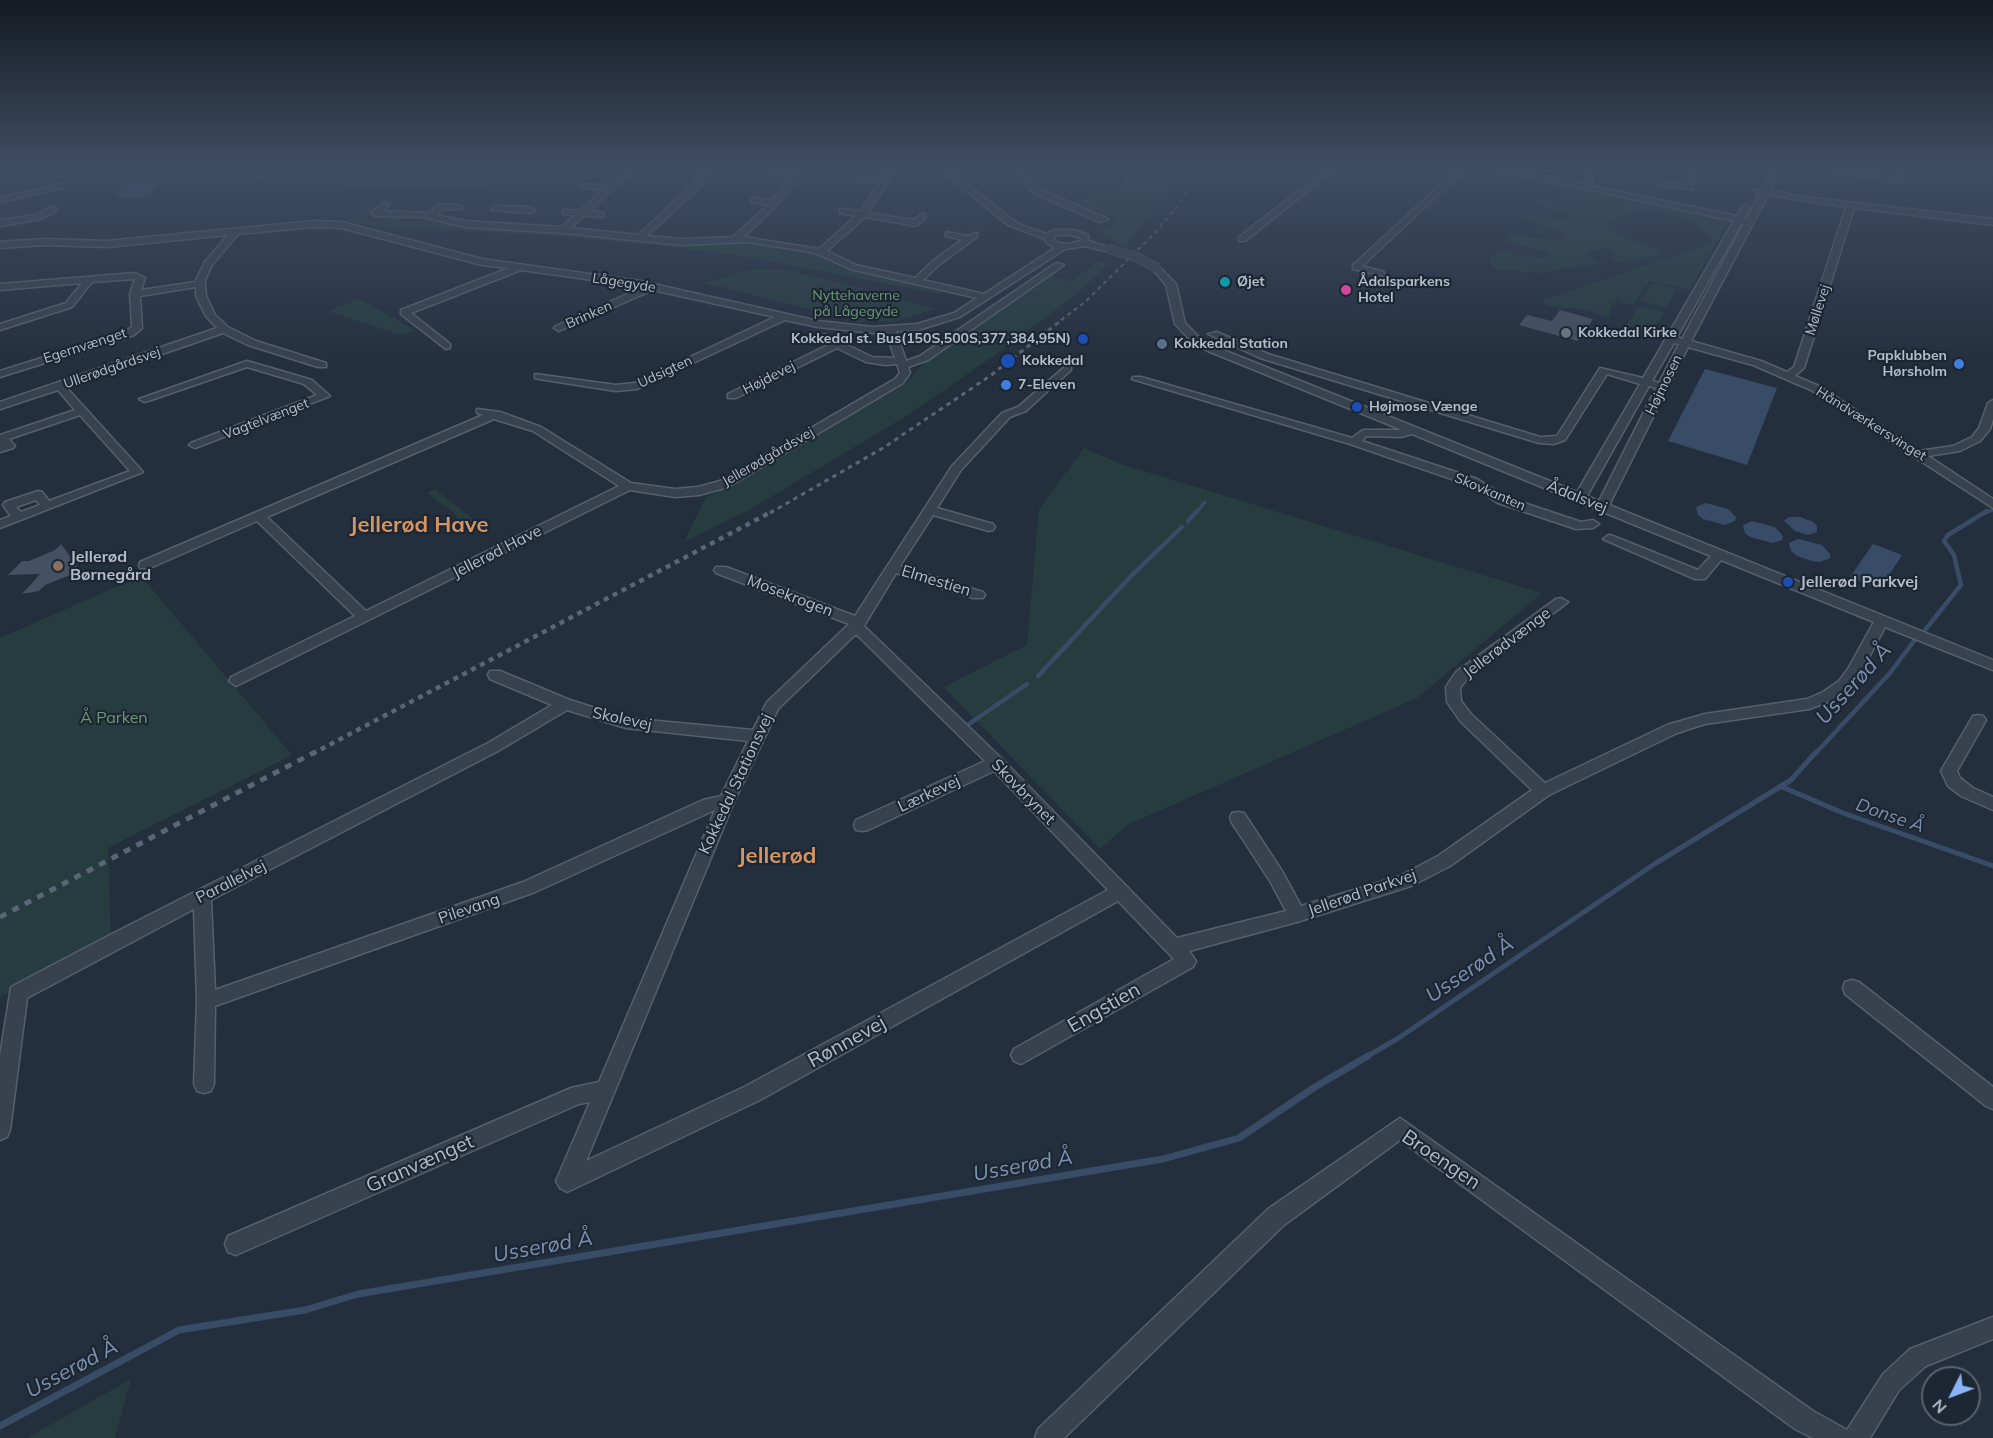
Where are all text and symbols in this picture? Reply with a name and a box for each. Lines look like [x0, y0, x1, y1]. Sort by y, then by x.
street label: Lågegyde [591, 270, 657, 296]
place label: Øjet [1237, 274, 1265, 290]
place label: Ådalsparkens Hotel [1358, 274, 1450, 306]
marker: Øjet [1218, 275, 1232, 289]
street label: Møllevej [1802, 282, 1834, 338]
marker: Ådalsparkens Hotel [1339, 283, 1353, 297]
park label: Nyttehaverne på Lågegyde [812, 288, 900, 320]
street label: Brinken [563, 297, 615, 333]
street label: Egernvænget [41, 325, 129, 367]
place label: Kokkedal Kirke [1578, 325, 1677, 341]
marker: Kokkedal Kirke [1559, 326, 1573, 340]
place label: Kokkedal st. Bus(150S,500S,377,384,95N) [791, 331, 1071, 347]
marker: Kokkedal st. Bus(150S,500S,377,384,95N) [1076, 332, 1090, 346]
place label: Kokkedal Station [1174, 336, 1288, 352]
marker: Kokkedal Station [1155, 337, 1169, 351]
street label: Ullerødgårdsvej [61, 344, 163, 392]
place label: Papklubben Hørsholm [1867, 348, 1947, 380]
street label: Udsigten [635, 352, 695, 392]
marker: Kokkedal [999, 352, 1017, 370]
street label: Højmosen [1642, 352, 1686, 418]
place label: Kokkedal [1022, 353, 1083, 369]
marker: Papklubben Hørsholm [1952, 357, 1966, 371]
street label: Højdevej [740, 358, 798, 398]
place label: 7-Eleven [1018, 377, 1076, 393]
marker: 7-Eleven [999, 378, 1013, 392]
street label: Håndværkersvinget [1813, 383, 1929, 465]
street label: Vagtelvænget [221, 395, 311, 443]
place label: Højmose Vænge [1369, 399, 1477, 415]
marker: Højmose Vænge [1350, 400, 1364, 414]
street label: Jellerødgårdsvej [719, 424, 817, 490]
street label: Skovkanten [1452, 470, 1528, 514]
street label: Ådalsvej [1544, 476, 1610, 518]
district label: Jellerød Have [349, 512, 489, 538]
street label: Jellerød Have [449, 521, 545, 583]
place label: Jellerød Børnegård [70, 547, 151, 585]
marker: Jellerød Børnegård [51, 559, 65, 573]
street label: Elmestien [899, 561, 973, 601]
street label: Mosekrogen [744, 571, 836, 621]
place label: Jellerød Parkvej [1800, 572, 1918, 592]
marker: Jellerød Parkvej [1781, 575, 1795, 589]
street label: Jellerødvænge [1459, 604, 1555, 682]
water label: Usserød Å [1811, 638, 1897, 730]
street label: Skolevej [590, 703, 654, 735]
park label: Å Parken [80, 708, 148, 728]
street label: Kokkedal Stationsvej [695, 711, 777, 857]
street label: Skovbrynet [987, 755, 1059, 829]
street label: Lærkevej [895, 771, 963, 817]
water label: Donse Å [1853, 794, 1927, 838]
district label: Jellerød [738, 843, 816, 869]
street label: Parallelvej [193, 856, 269, 908]
street label: Jellerød Parkvej [1305, 865, 1419, 921]
street label: Pilevang [436, 890, 502, 928]
water label: Usserød Å [1421, 931, 1519, 1009]
street label: Engstien [1063, 978, 1145, 1038]
street label: Rønnevej [804, 1011, 890, 1073]
street label: Broengen [1397, 1125, 1485, 1195]
street label: Granvænget [363, 1130, 477, 1198]
water label: Usserød Å [971, 1145, 1075, 1187]
water label: Usserød Å [491, 1226, 595, 1268]
water label: Usserød Å [22, 1334, 122, 1404]
north arrow [1921, 1366, 1981, 1426]
text: N [1928, 1396, 1951, 1418]

